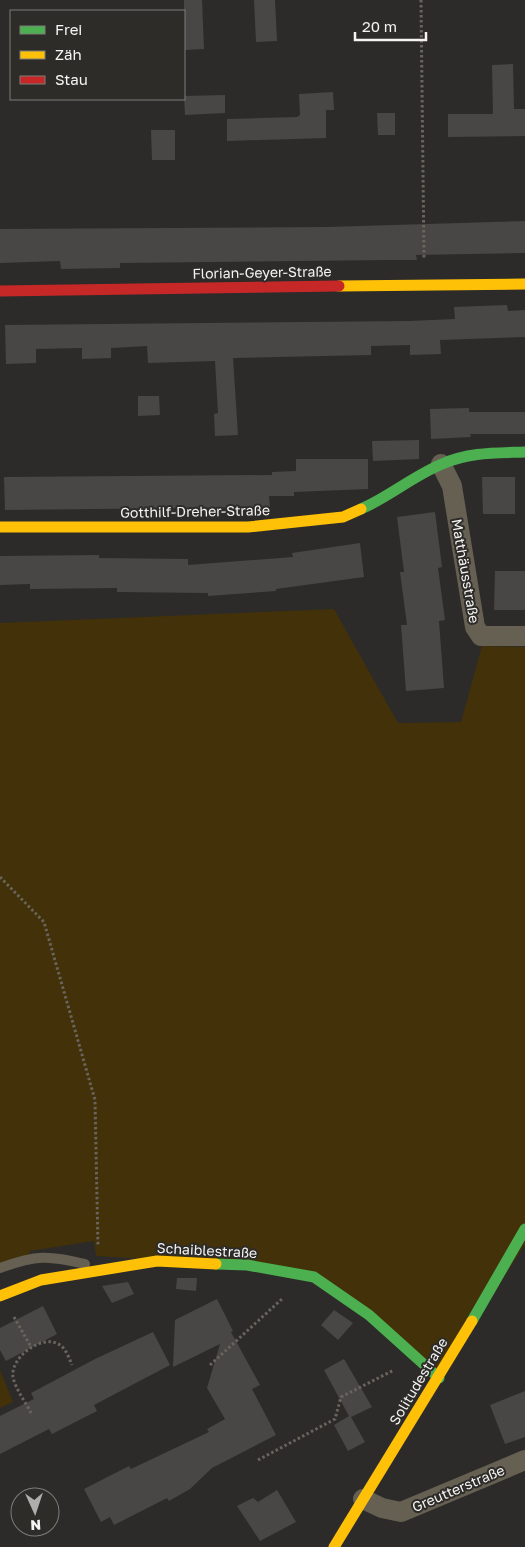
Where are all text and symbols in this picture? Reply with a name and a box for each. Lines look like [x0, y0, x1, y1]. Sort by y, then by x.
legend [10, 10, 185, 100]
scale bar [355, 10, 426, 42]
text: 20 m [362, 17, 397, 35]
text: Frei [55, 20, 82, 38]
text: Zäh [55, 45, 82, 63]
text: Stau [55, 70, 88, 88]
street label: Florian-Geyer-Straße [192, 262, 332, 282]
street label: Gotthilf-Dreher-Straße [120, 501, 270, 521]
street label: Matthäusstraße [448, 517, 484, 625]
street label: Schaiblestraße [156, 1239, 258, 1261]
street label: Solitudestraße [385, 1334, 451, 1428]
street label: Greutterstraße [409, 1461, 507, 1515]
north arrow [10, 1487, 60, 1537]
text: N [30, 1517, 41, 1534]

